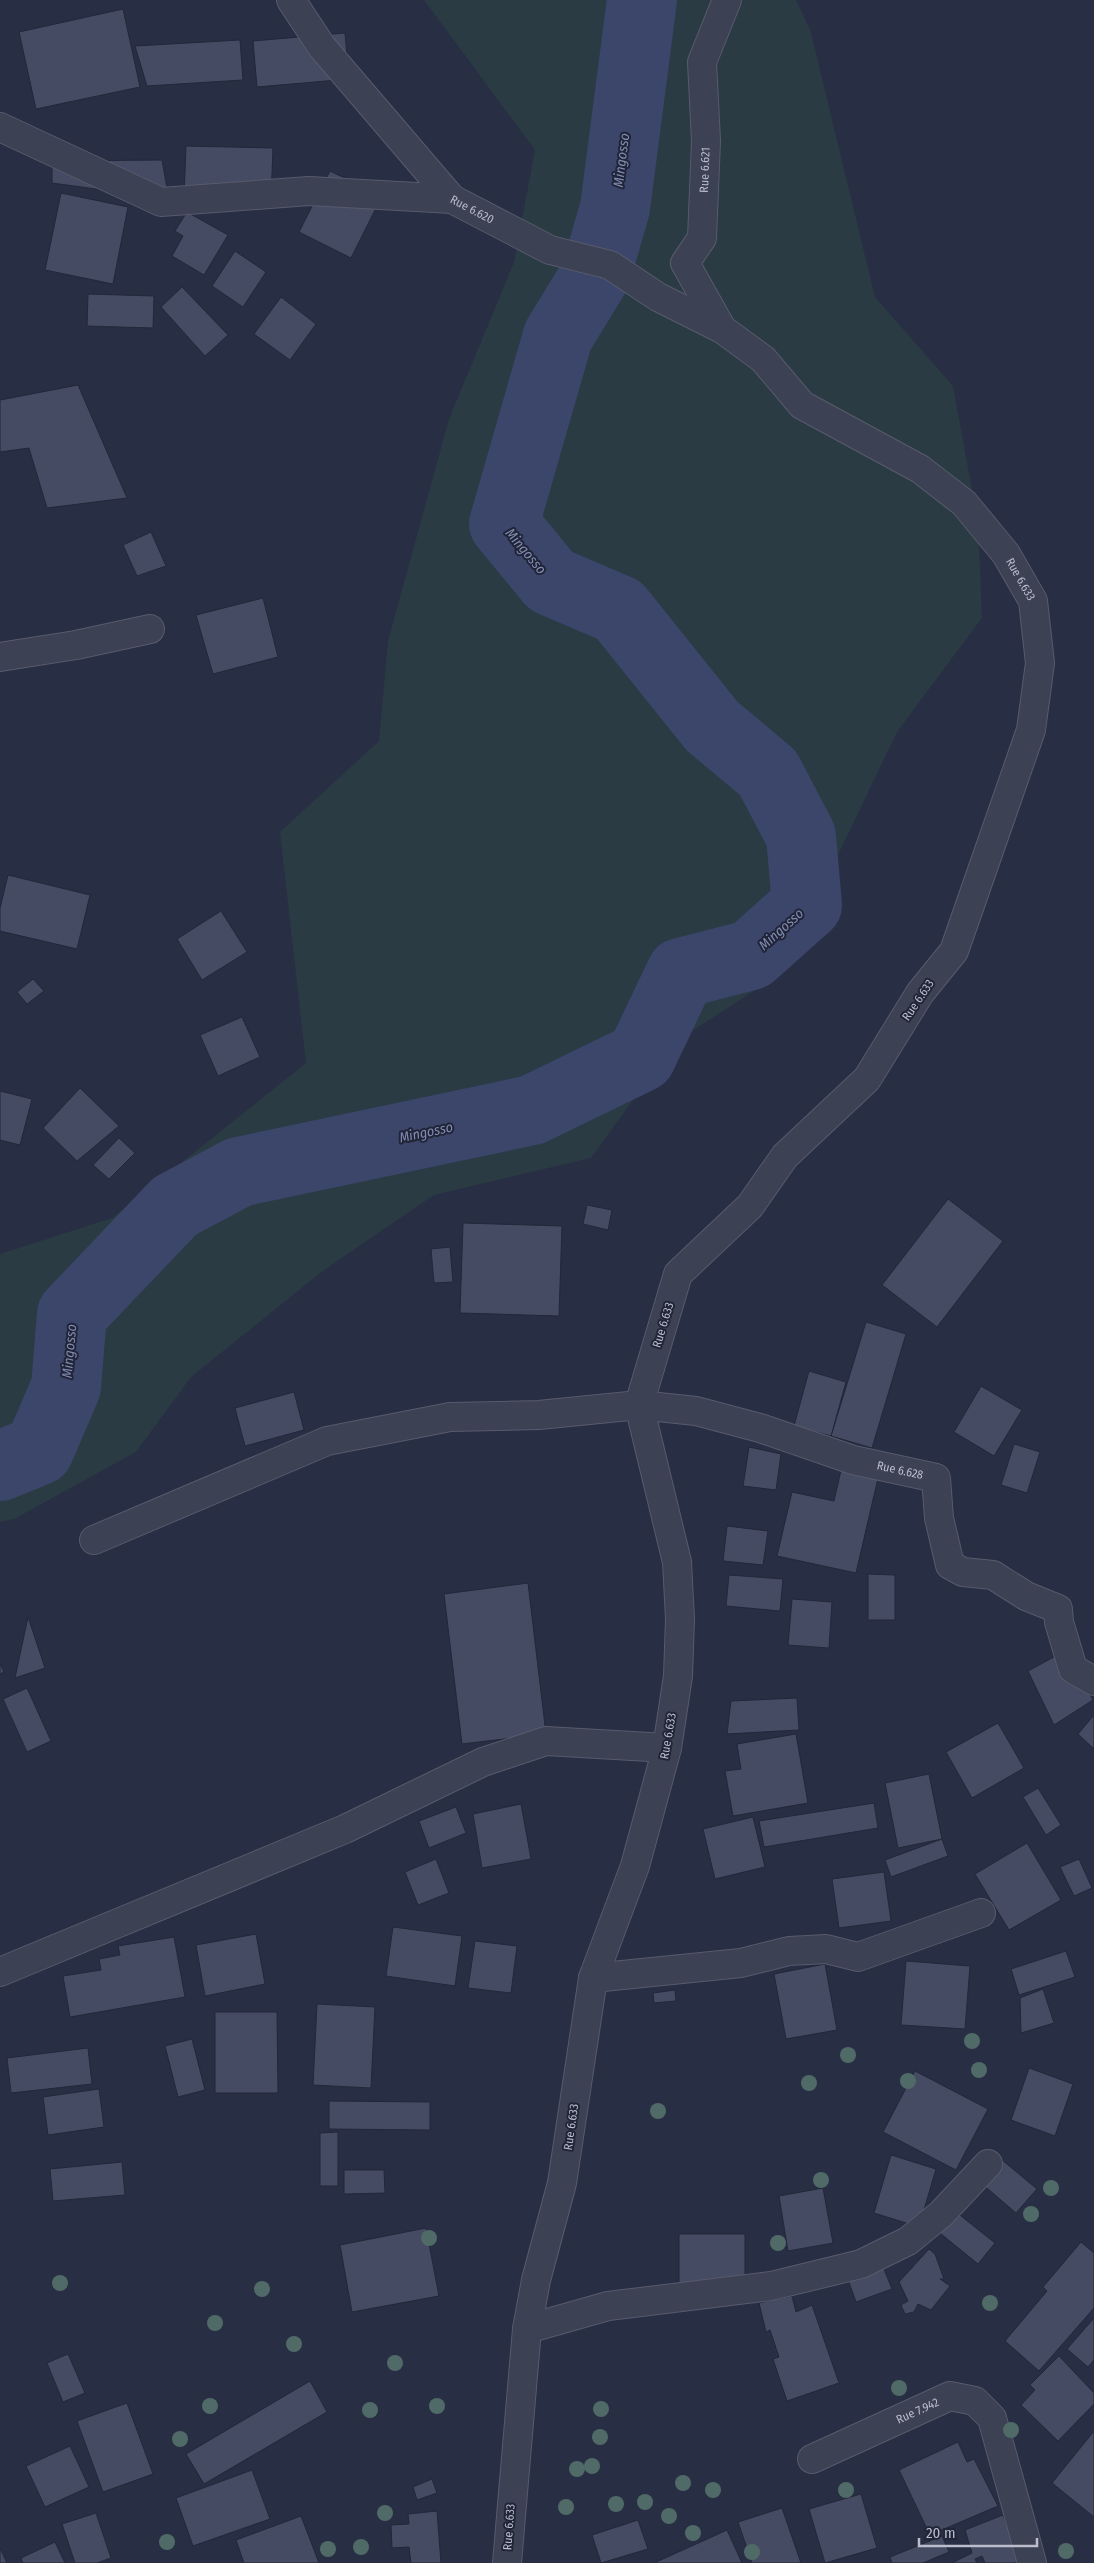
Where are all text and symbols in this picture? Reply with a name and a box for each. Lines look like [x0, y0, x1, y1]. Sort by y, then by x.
water label: Mingosso [610, 132, 633, 188]
street label: Rue 6.621 [697, 147, 713, 193]
street label: Rue 6.620 [448, 192, 496, 227]
water label: Mingosso [502, 525, 550, 578]
street label: Rue 6.633 [1003, 556, 1038, 603]
water label: Mingosso [755, 905, 807, 954]
street label: Rue 6.633 [899, 977, 937, 1023]
water label: Mingosso [398, 1119, 454, 1146]
street label: Rue 6.633 [649, 1301, 677, 1349]
water label: Mingosso [59, 1323, 80, 1379]
street label: Rue 6.628 [875, 1458, 925, 1482]
street label: Rue 6.633 [657, 1712, 679, 1760]
street label: Rue 6.633 [561, 2103, 581, 2151]
street label: Rue 7.942 [894, 2395, 941, 2427]
street label: Rue 6.633 [500, 2503, 518, 2551]
scale bar [919, 2516, 1036, 2548]
text: 20 m [926, 2524, 956, 2542]

